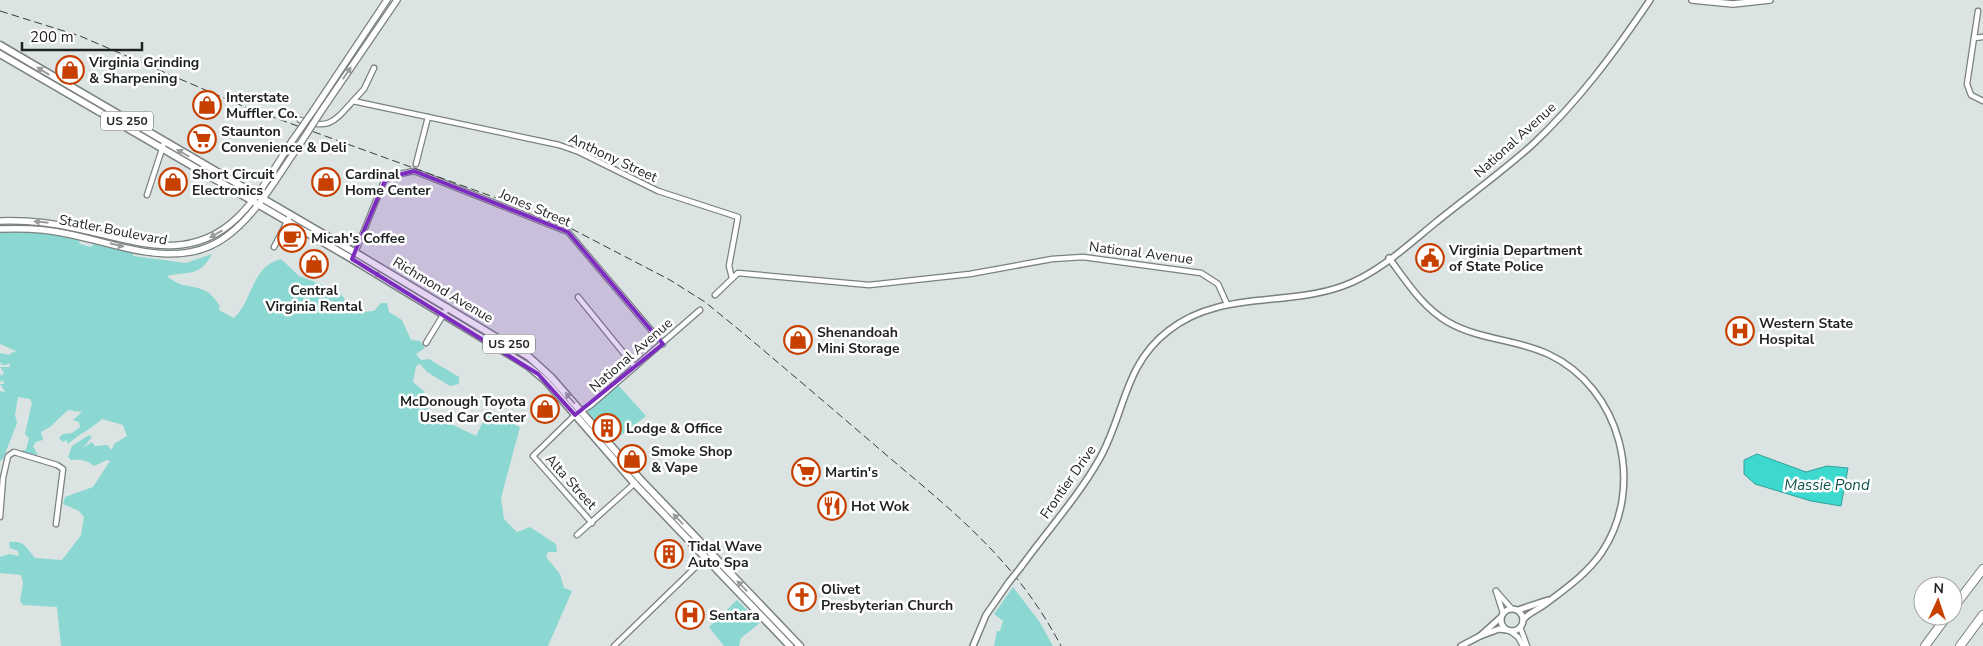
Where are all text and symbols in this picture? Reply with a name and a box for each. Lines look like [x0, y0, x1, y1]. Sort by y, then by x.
scale bar [22, 20, 142, 52]
text: 200 m [30, 27, 74, 47]
place label: Virginia Grinding & Sharpening [88, 53, 199, 88]
shop icon: Virginia Grinding & Sharpening [55, 55, 85, 85]
one-way arrow [342, 66, 352, 80]
one-way arrow [37, 67, 50, 76]
place label: Interstate Muffler Co. [226, 88, 298, 123]
shop icon: Interstate Muffler Co. [192, 90, 222, 120]
street label: National Avenue [1470, 98, 1560, 182]
road number: US 250 [101, 112, 153, 130]
place label: Staunton Convenience & Deli [221, 122, 347, 157]
supermarket icon: Staunton Convenience & Deli [187, 124, 217, 154]
street label: Anthony Street [566, 129, 660, 187]
one-way arrow [177, 149, 190, 158]
place label: Short Circuit Electronics [192, 165, 275, 200]
place label: Cardinal Home Center [345, 165, 431, 200]
shop icon: Short Circuit Electronics [158, 167, 188, 197]
shop icon: Cardinal Home Center [311, 167, 341, 197]
street label: Jones Street [495, 184, 574, 232]
street label: Statler Boulevard [57, 210, 169, 250]
one-way arrow [32, 218, 48, 226]
cafe icon: Micah's Coffee [277, 223, 307, 253]
one-way arrow [209, 229, 222, 238]
place label: Micah's Coffee [311, 229, 405, 248]
street label: National Avenue [1088, 237, 1194, 269]
one-way arrow [110, 241, 125, 249]
place label: Virginia Department of State Police [1448, 241, 1583, 276]
public building icon: Virginia Department of State Police [1415, 243, 1445, 273]
shop icon: Central Virginia Rental [299, 249, 329, 279]
street label: Richmond Avenue [389, 252, 497, 328]
one-way arrow [369, 268, 382, 277]
place label: Central Virginia Rental [265, 281, 363, 316]
street label: National Avenue [585, 314, 677, 396]
place label: Western State Hospital [1759, 314, 1854, 349]
hospital icon: Western State Hospital [1725, 316, 1755, 346]
place label: Shenandoah Mini Storage [817, 323, 900, 358]
shop icon: Shenandoah Mini Storage [783, 325, 813, 355]
road number: US 250 [483, 334, 535, 354]
place label: McDonough Toyota Used Car Center [400, 392, 527, 427]
one-way arrow [565, 392, 576, 404]
shop icon: McDonough Toyota Used Car Center [530, 394, 560, 424]
building icon: Lodge & Office [592, 413, 622, 443]
place label: Lodge & Office [626, 419, 723, 438]
street label: Frontier Drive [1036, 441, 1100, 523]
place label: Smoke Shop & Vape [651, 442, 732, 477]
shop icon: Smoke Shop & Vape [617, 444, 647, 474]
street label: Alta Street [541, 450, 601, 514]
supermarket icon: Martin's [791, 457, 821, 487]
place label: Martin's [825, 463, 878, 482]
water label: Massie Pond [1784, 475, 1870, 495]
restaurant icon: Hot Wok [817, 491, 847, 521]
place label: Hot Wok [851, 497, 910, 516]
one-way arrow [672, 514, 684, 526]
place label: Tidal Wave Auto Spa [688, 537, 762, 572]
building icon: Tidal Wave Auto Spa [654, 539, 684, 569]
north arrow [1913, 576, 1963, 626]
text: N [1933, 579, 1944, 598]
one-way arrow [736, 580, 748, 592]
place label: Olivet Presbyterian Church [821, 580, 953, 615]
church icon: Olivet Presbyterian Church [787, 582, 817, 612]
hospital icon: Sentara [675, 600, 705, 630]
place label: Sentara [709, 606, 760, 625]

